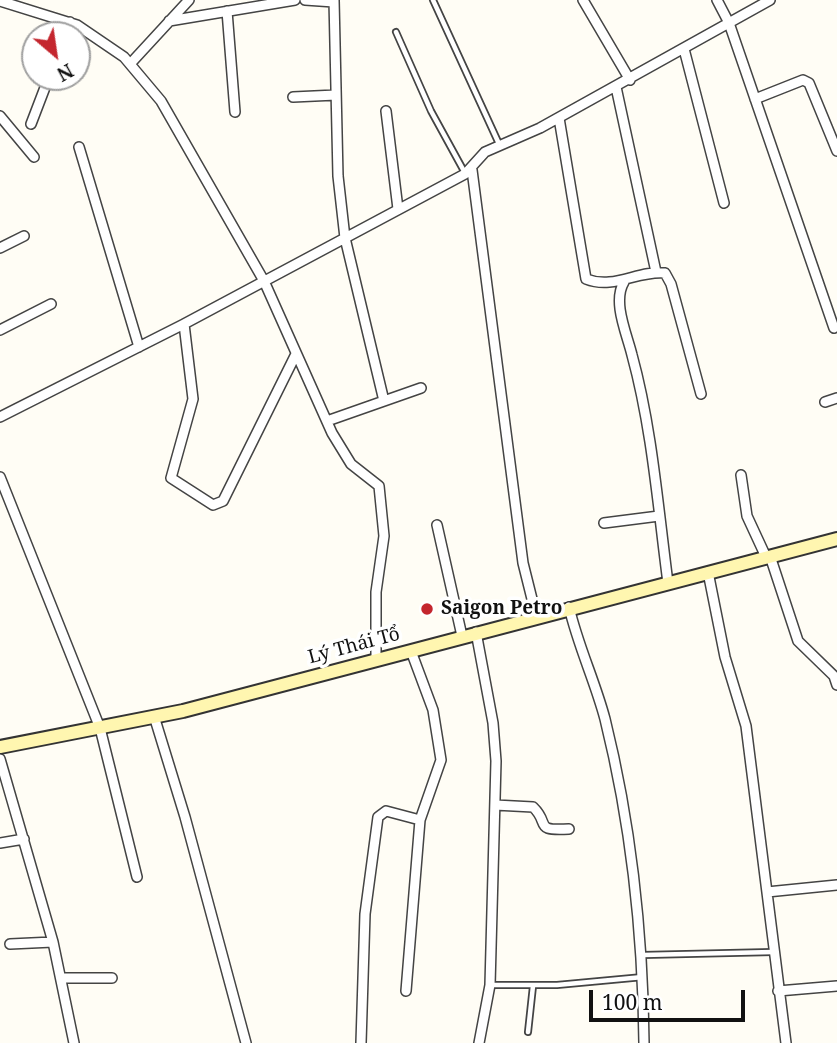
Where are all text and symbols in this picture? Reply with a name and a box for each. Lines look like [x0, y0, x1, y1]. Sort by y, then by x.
north arrow [21, 21, 91, 91]
text: N [52, 58, 78, 88]
place label: Saigon Petro [441, 598, 562, 620]
marker: Saigon Petro [419, 601, 435, 617]
street label: Lý Thái Tổ [306, 623, 402, 669]
scale bar [592, 976, 748, 1020]
text: 100 m [602, 988, 663, 1016]

